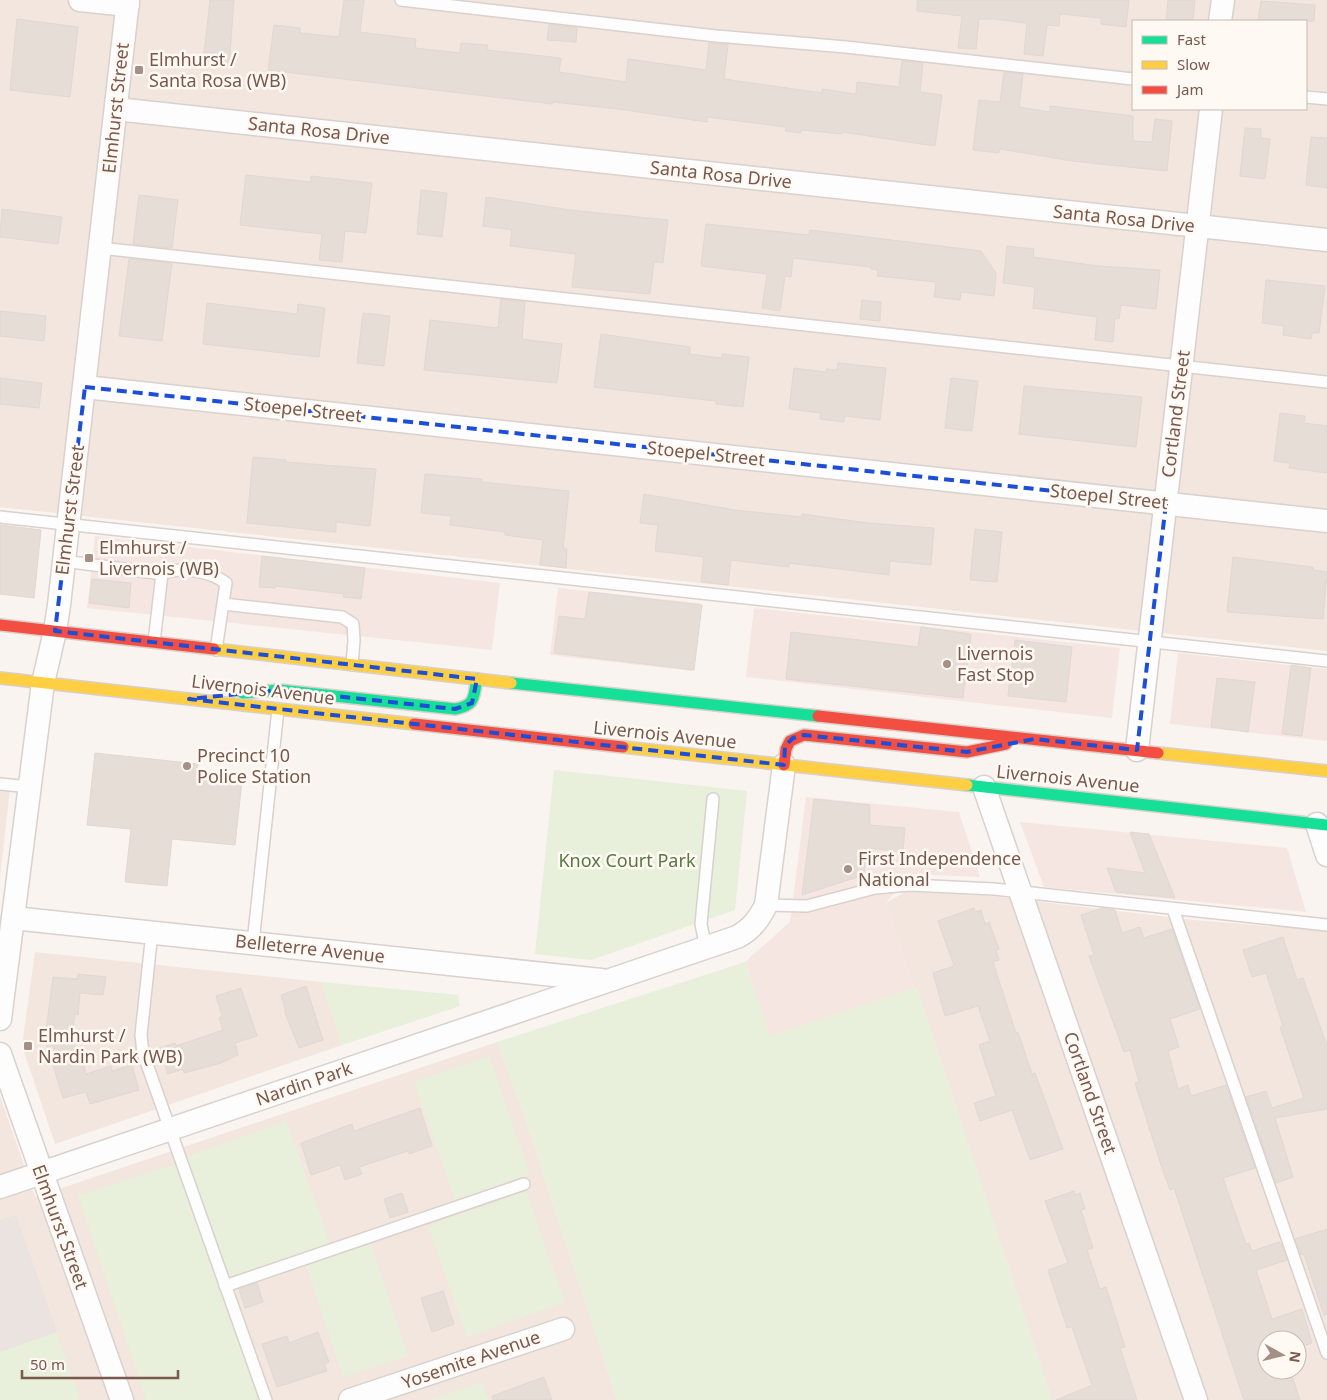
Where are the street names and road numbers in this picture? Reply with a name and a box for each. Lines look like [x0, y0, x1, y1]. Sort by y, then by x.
street label: Elmhurst Street [96, 41, 134, 174]
street label: Santa Rosa Drive [247, 111, 391, 149]
street label: Santa Rosa Drive [649, 155, 793, 193]
street label: Santa Rosa Drive [1052, 199, 1196, 237]
street label: Cortland Street [1155, 348, 1195, 479]
street label: Stoepel Street [243, 391, 364, 427]
street label: Stoepel Street [646, 435, 767, 471]
street label: Elmhurst Street [49, 443, 89, 576]
street label: Stoepel Street [1049, 478, 1170, 514]
street label: Livernois Avenue [190, 668, 336, 710]
street label: Livernois Avenue [592, 715, 738, 753]
street label: Livernois Avenue [995, 759, 1141, 797]
street label: Belleterre Avenue [234, 928, 386, 968]
street label: Cortland Street [1059, 1028, 1123, 1158]
street label: Nardin Park [252, 1055, 355, 1111]
street label: Elmhurst Street [27, 1161, 95, 1293]
street label: Yosemite Avenue [398, 1324, 543, 1394]

